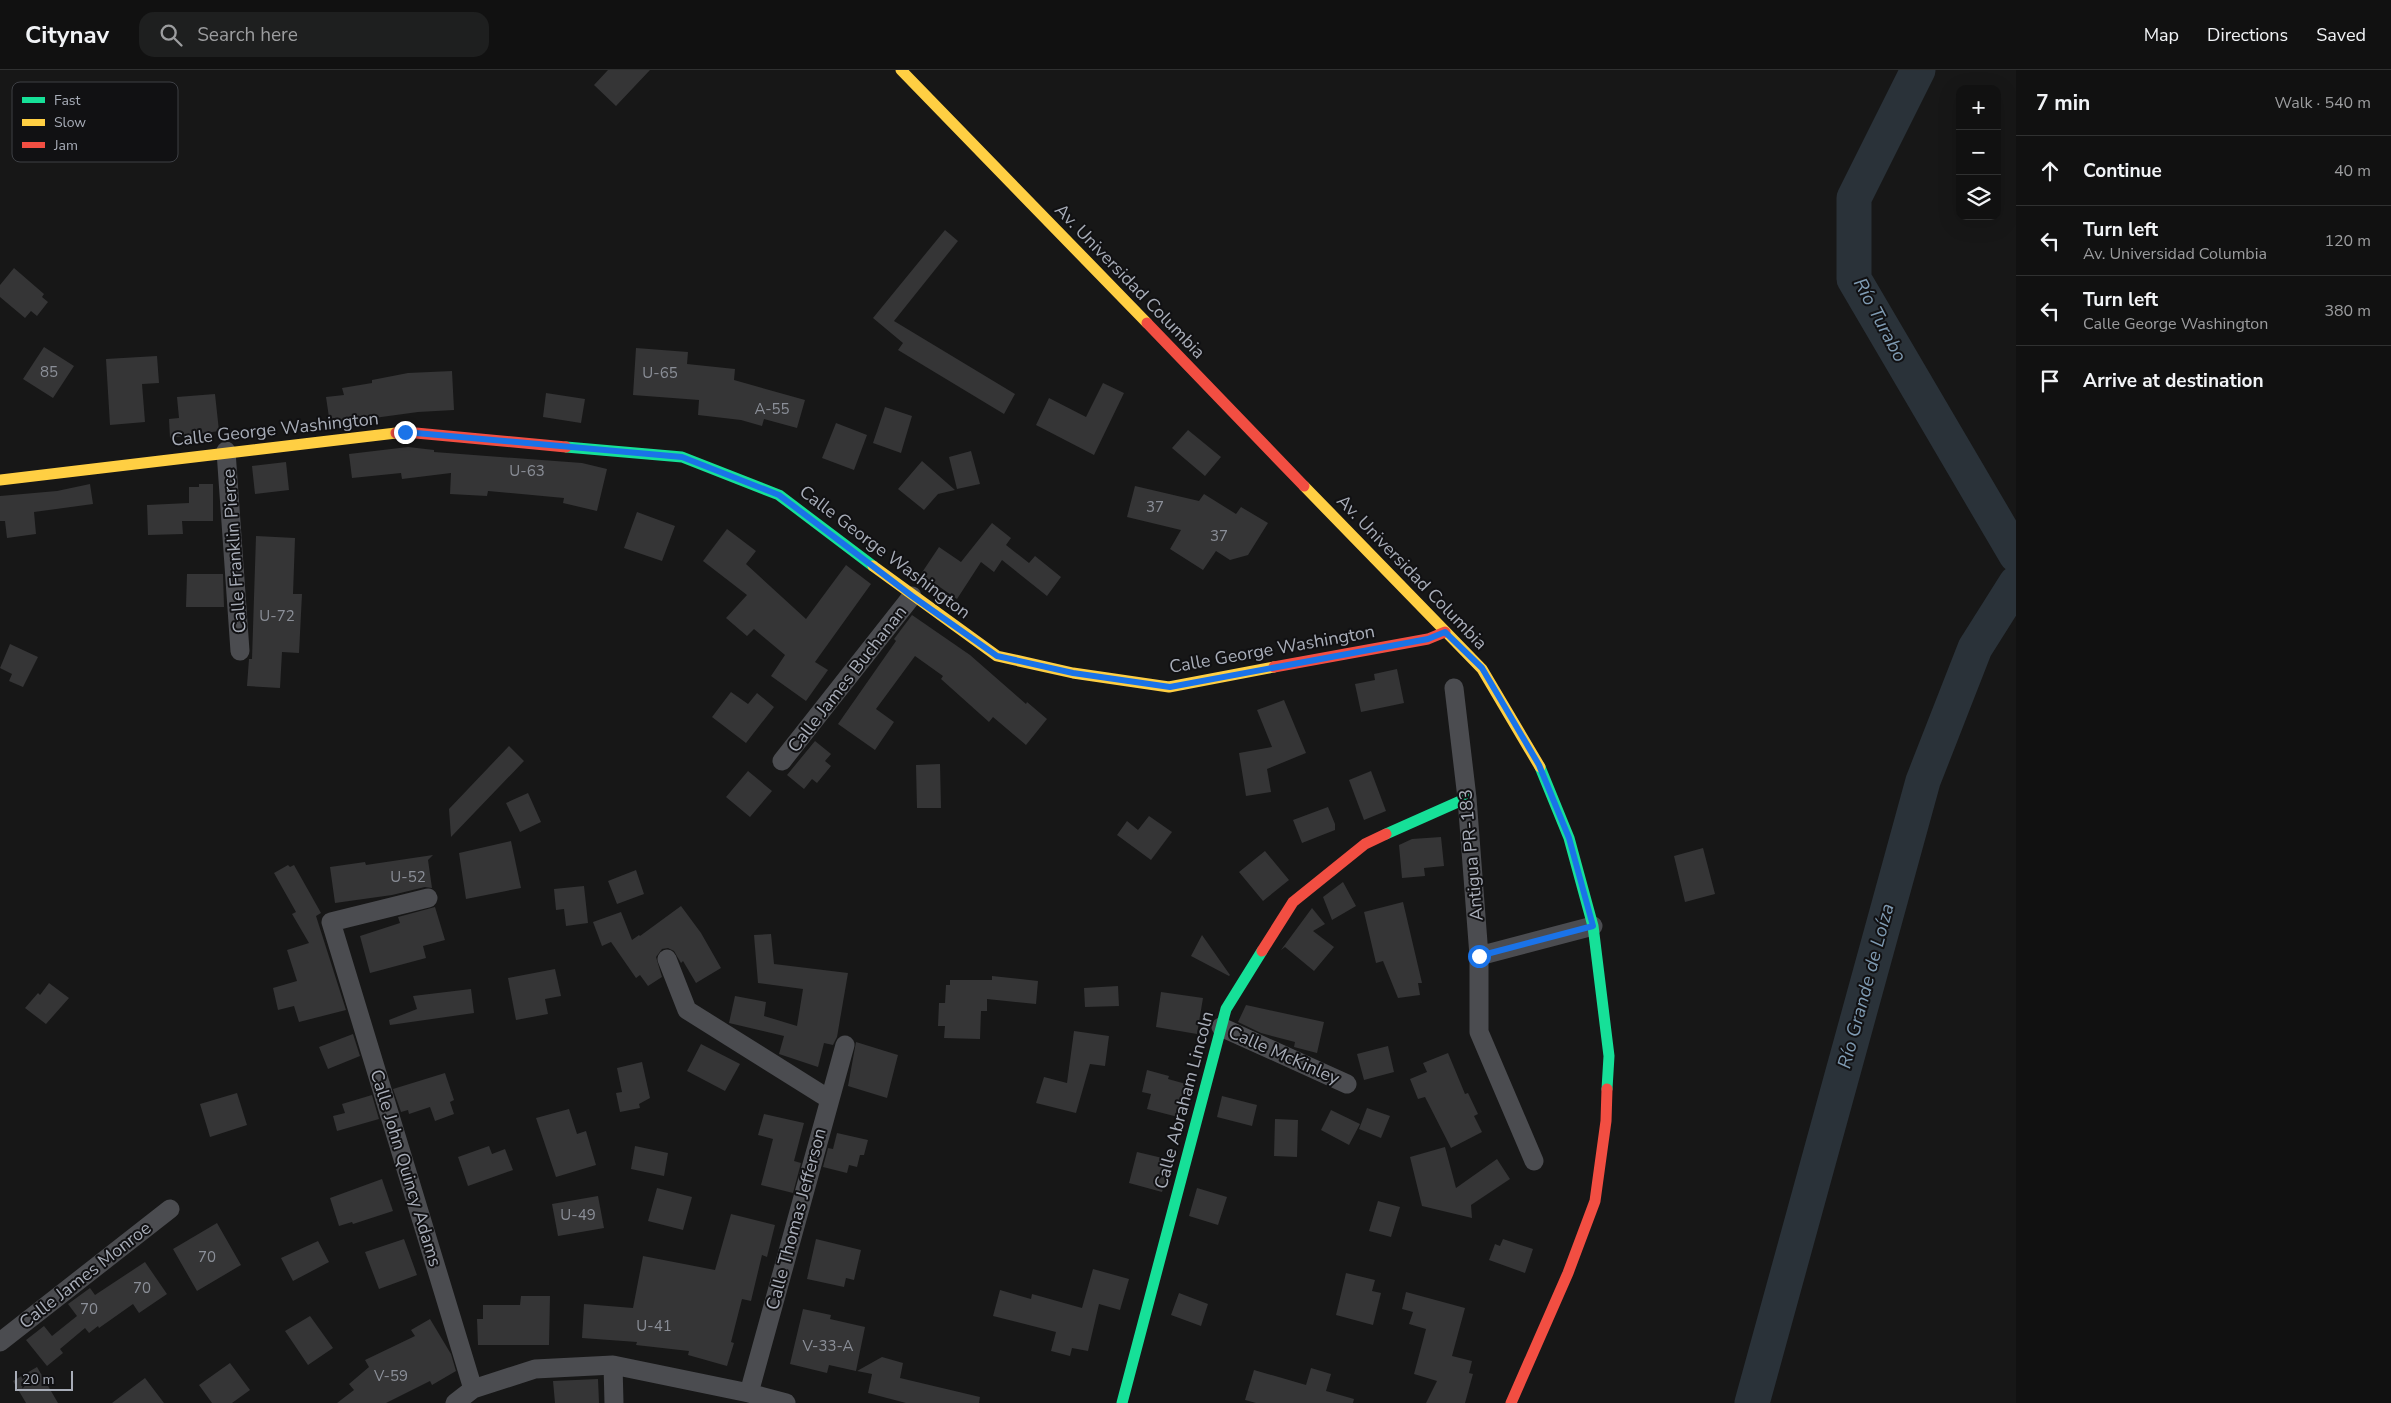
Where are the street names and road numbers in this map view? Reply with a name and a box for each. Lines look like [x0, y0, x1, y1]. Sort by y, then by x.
street label: Av. Universidad Columbia [1050, 198, 1210, 364]
street label: Calle George Washington [170, 406, 380, 452]
street label: Calle Franklin Pierce [216, 468, 252, 634]
street label: Calle George Washington [795, 480, 975, 624]
street label: Av. Universidad Columbia [1332, 489, 1492, 655]
street label: Calle James Buchanan [782, 601, 912, 757]
street label: Calle George Washington [1167, 619, 1377, 679]
street label: Antigua PR-183 [1453, 788, 1489, 922]
street label: Calle Abraham Lincoln [1149, 1008, 1219, 1192]
street label: Calle McKinley [1225, 1020, 1344, 1091]
street label: Calle John Quincy Adams [365, 1067, 447, 1269]
street label: Calle Thomas Jefferson [760, 1126, 832, 1312]
street label: Calle James Monroe [14, 1216, 156, 1334]

